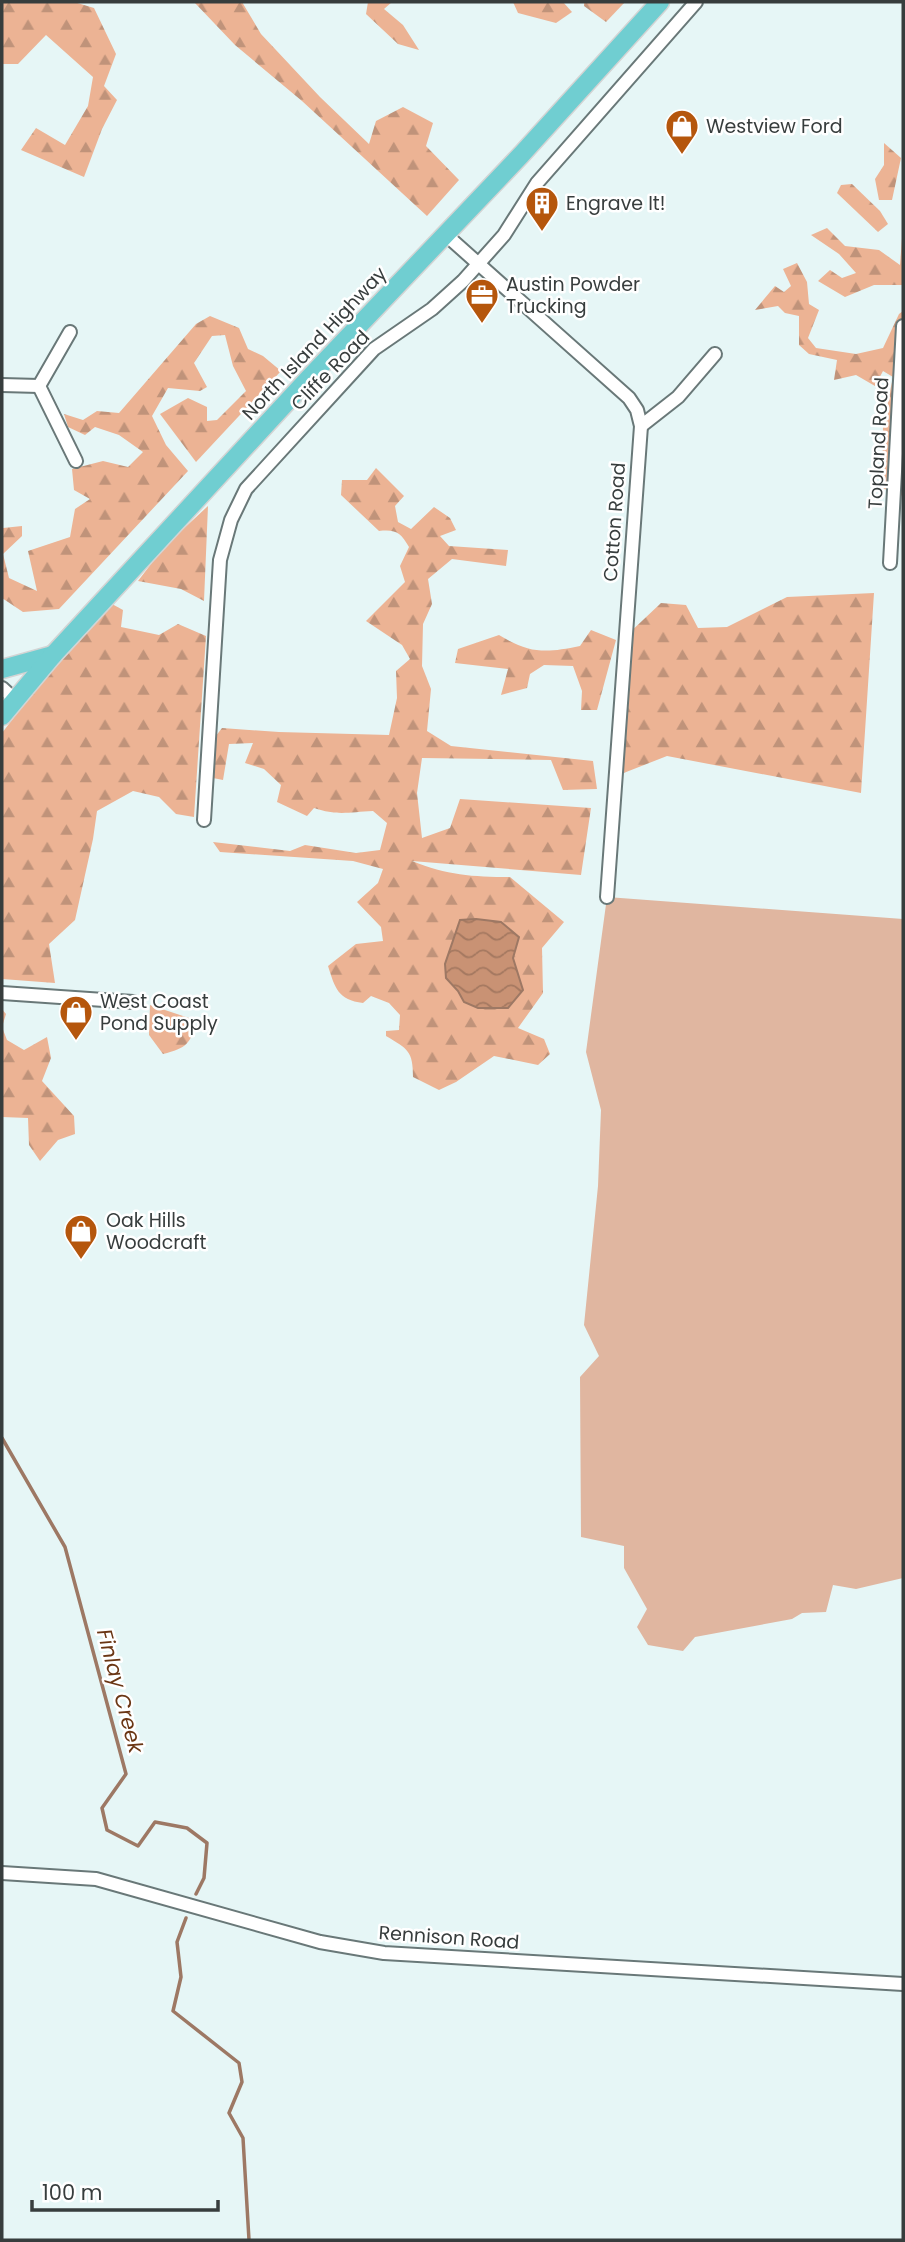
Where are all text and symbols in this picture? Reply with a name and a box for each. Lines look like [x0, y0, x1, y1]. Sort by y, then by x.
shop icon: Westview Ford [663, 107, 701, 156]
place label: Westview Ford [706, 113, 843, 140]
building icon: Engrave It! [523, 184, 561, 233]
place label: Engrave It! [566, 190, 665, 217]
street label: North Island Highway [236, 260, 393, 426]
place label: Austin Powder Trucking [506, 271, 640, 320]
office icon: Austin Powder Trucking [463, 276, 501, 325]
street label: Cliffe Road [285, 324, 376, 417]
street label: Topland Road [862, 376, 895, 510]
street label: Cotton Road [597, 462, 632, 583]
place label: West Coast Pond Supply [100, 988, 218, 1037]
shop icon: West Coast Pond Supply [57, 993, 95, 1042]
place label: Oak Hills Woodcraft [106, 1207, 206, 1256]
shop icon: Oak Hills Woodcraft [62, 1212, 100, 1261]
water label: Finlay Creek [90, 1626, 151, 1757]
street label: Rennison Road [378, 1919, 520, 1956]
scale bar [32, 2168, 217, 2212]
text: 100 m [42, 2178, 102, 2207]

